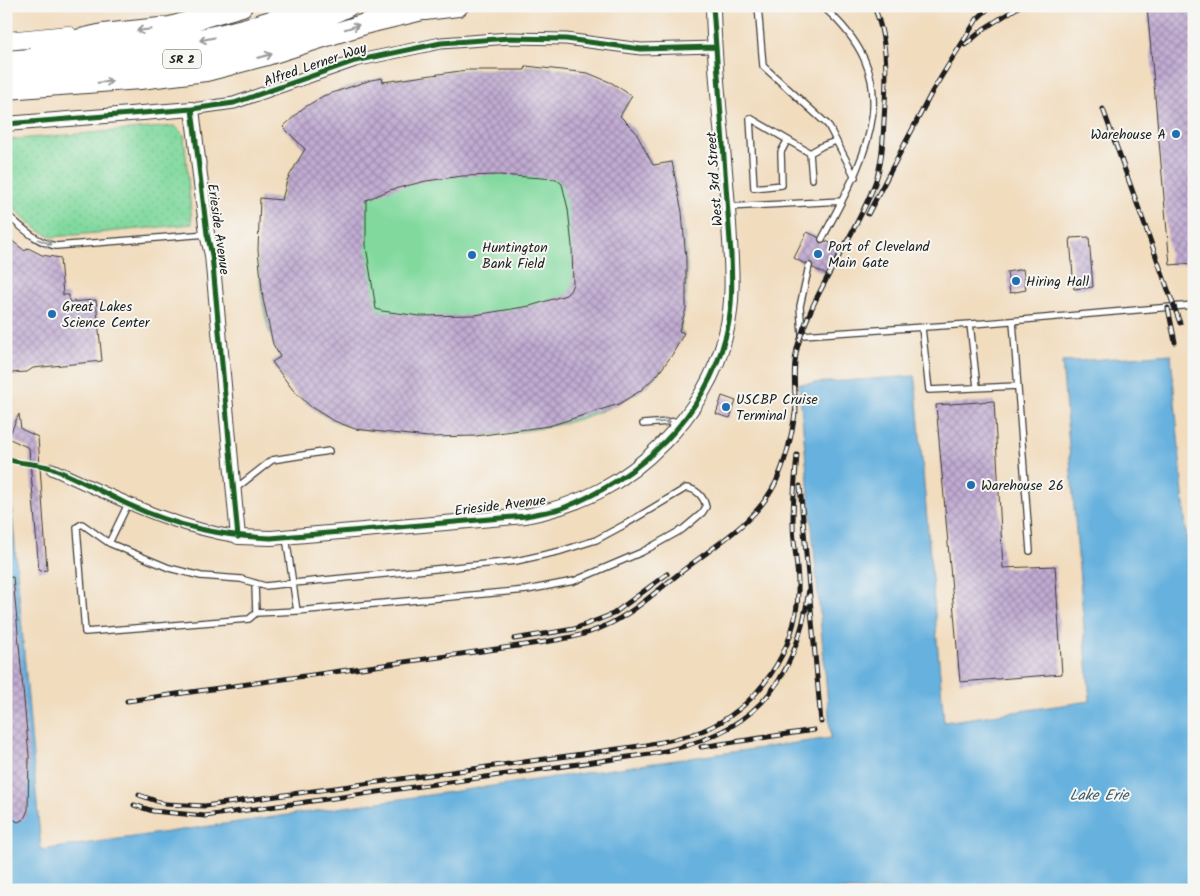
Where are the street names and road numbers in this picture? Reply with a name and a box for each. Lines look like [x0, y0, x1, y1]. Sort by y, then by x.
street label: Alfred Lerner Way [261, 37, 370, 93]
road number: SR 2 [163, 50, 201, 68]
street label: West 3rd Street [701, 130, 729, 227]
street label: Erieside Avenue [201, 182, 235, 277]
street label: Erieside Avenue [453, 489, 548, 523]

